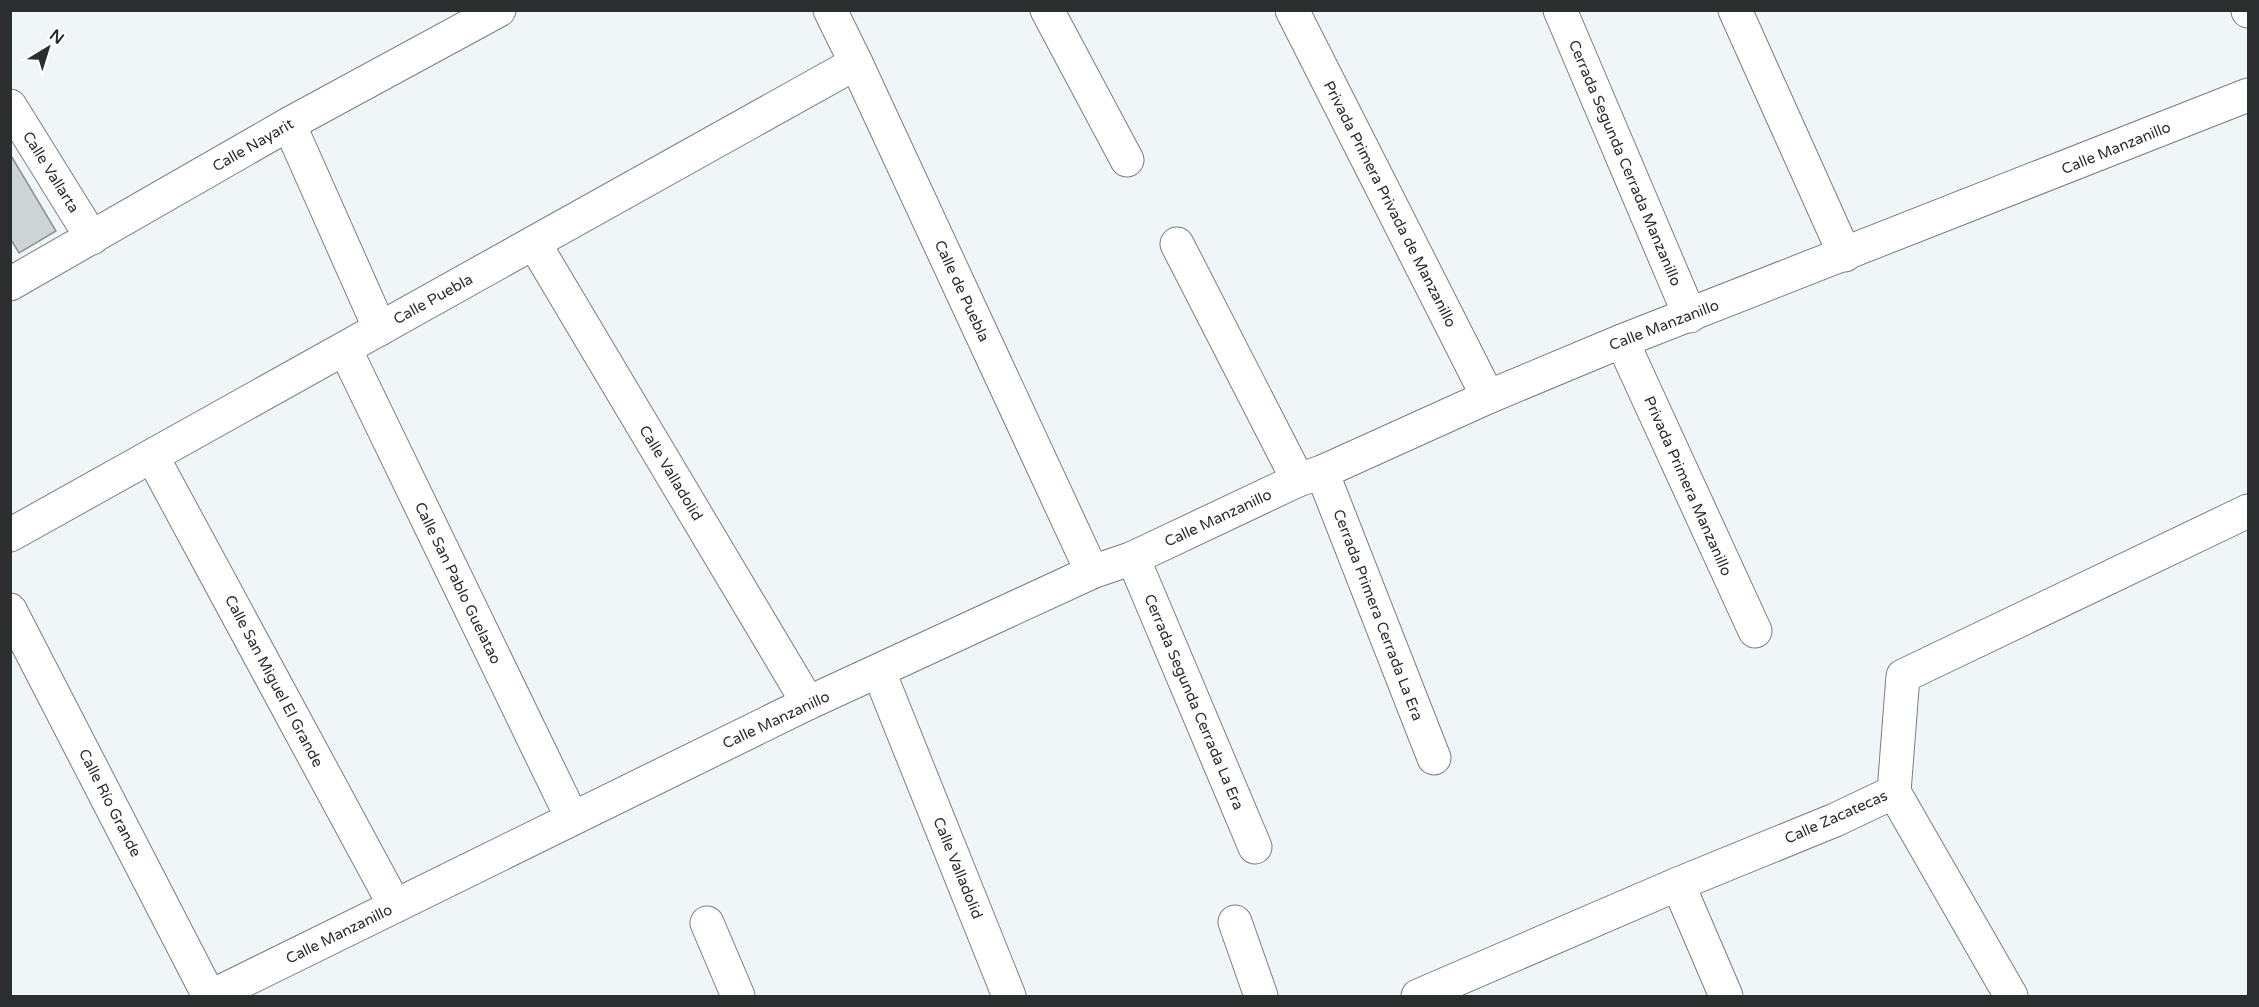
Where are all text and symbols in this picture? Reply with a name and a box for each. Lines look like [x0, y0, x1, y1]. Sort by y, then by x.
north arrow [18, 18, 78, 78]
text: N [45, 25, 68, 49]
street label: Cerrada Segunda Cerrada Manzanillo [1565, 37, 1685, 289]
street label: Privada Primera Privada de Manzanillo [1320, 78, 1460, 330]
street label: Calle Nayarit [209, 114, 297, 175]
street label: Calle Manzanillo [2059, 118, 2173, 178]
street label: Calle Vallarta [19, 128, 83, 216]
street label: Calle de Puebla [931, 237, 993, 345]
street label: Calle Puebla [390, 270, 476, 328]
street label: Calle Manzanillo [1607, 296, 1721, 354]
street label: Privada Primera Manzanillo [1640, 393, 1736, 579]
street label: Calle Valladolid [635, 422, 707, 524]
street label: Calle Manzanillo [1162, 485, 1274, 551]
street label: Calle San Pablo Guelatao [411, 499, 505, 667]
street label: Cerrada Primera Cerrada La Era [1329, 507, 1427, 723]
street label: Cerrada Segunda Cerrada La Era [1140, 591, 1248, 813]
street label: Calle San Miguel El Grande [221, 592, 327, 770]
street label: Calle Manzanillo [720, 687, 832, 753]
street label: Calle Río Grande [75, 746, 145, 860]
street label: Calle Zacatecas [1782, 786, 1890, 848]
street label: Calle Valladolid [929, 814, 987, 922]
street label: Calle Manzanillo [283, 900, 395, 968]

